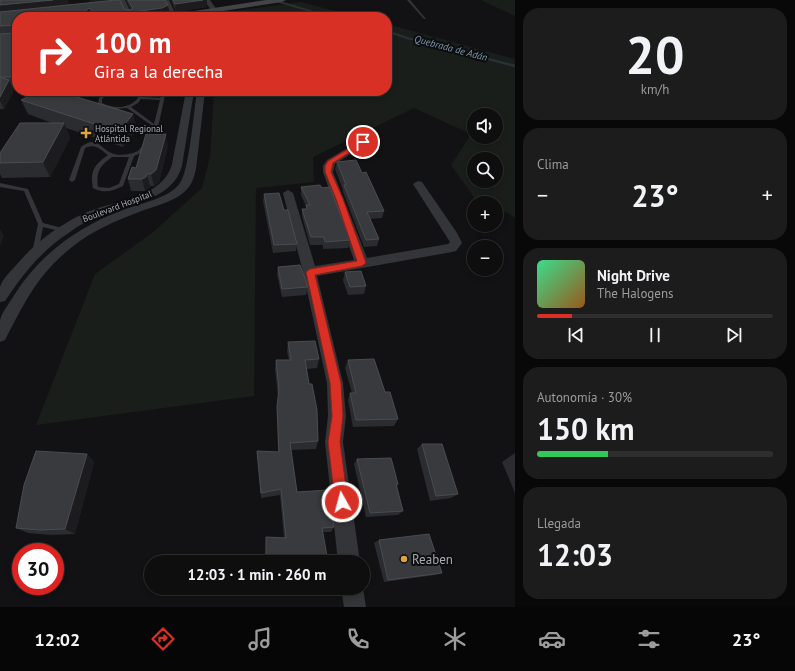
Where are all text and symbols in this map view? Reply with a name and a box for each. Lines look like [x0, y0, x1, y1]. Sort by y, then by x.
text: 20 [626, 21, 684, 88]
text: 100 m [94, 24, 171, 61]
icon: right [28, 28, 80, 80]
water label: Quebrada de Adán [413, 32, 489, 64]
text: Gira a la derecha [94, 60, 223, 83]
text: km/h [641, 81, 669, 98]
map controls [467, 108, 503, 276]
button: sound [467, 108, 503, 144]
place label: Hospital Regional Atlántida [95, 123, 163, 144]
pin [346, 125, 380, 159]
marker: Hospital Regional Atlántida [80, 127, 92, 139]
icon: arrive [352, 131, 374, 153]
button: search [467, 152, 503, 188]
text: Clima [537, 156, 569, 173]
text: 23° [631, 176, 679, 215]
text: − [537, 181, 548, 209]
text: + [762, 181, 773, 209]
street label: Boulevard Hospital [81, 188, 153, 224]
button: + [467, 196, 503, 232]
button: − [467, 240, 503, 276]
text: Night Drive [597, 266, 670, 285]
text: The Halogens [597, 285, 674, 302]
icon: previous [565, 324, 587, 346]
icon: pause [644, 324, 666, 346]
icon: next [723, 324, 745, 346]
text: Autonomía · 30% [537, 389, 632, 406]
text: 150 km [537, 409, 635, 448]
position arrow [321, 481, 363, 523]
text: Llegada [537, 515, 581, 532]
text: 12:03 [537, 535, 613, 574]
speed limit sign: 30 [12, 543, 64, 595]
place label: Reaben [412, 551, 453, 568]
marker: Reaben [399, 554, 409, 564]
text: 12:03 · 1 min · 260 m [188, 565, 326, 584]
icon: directions [149, 625, 177, 653]
icon: music [246, 625, 274, 653]
icon: phone [344, 625, 372, 653]
icon: climate [441, 625, 469, 653]
icon: car [538, 625, 566, 653]
icon: filters [635, 625, 663, 653]
text: 12:02 [35, 628, 80, 651]
text: 23° [732, 628, 760, 651]

